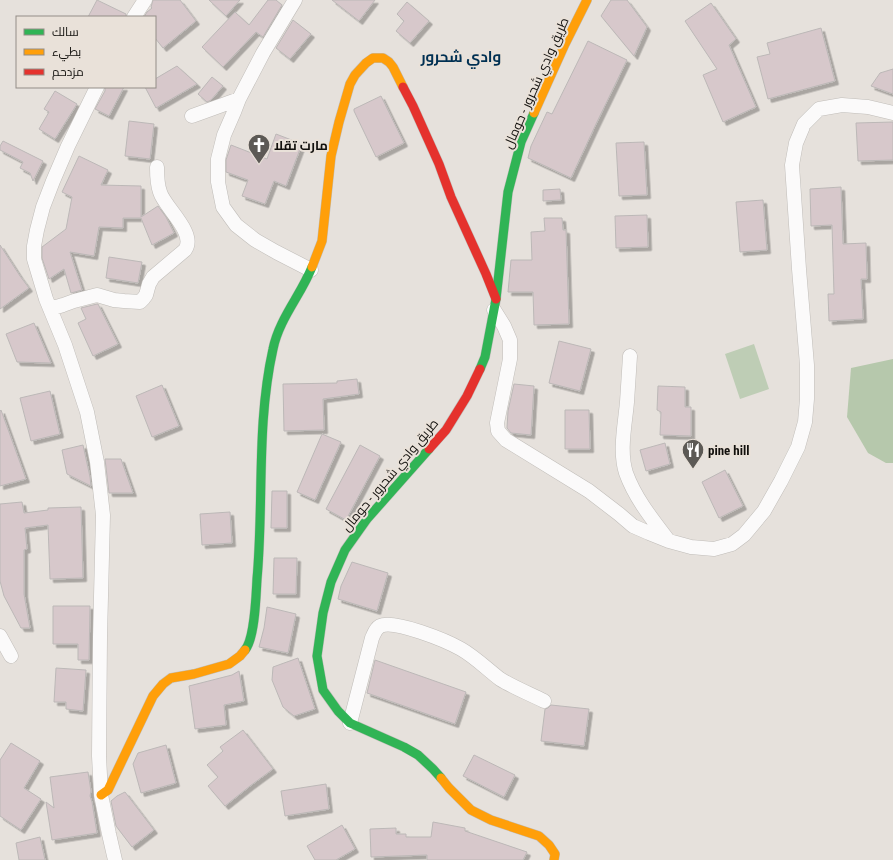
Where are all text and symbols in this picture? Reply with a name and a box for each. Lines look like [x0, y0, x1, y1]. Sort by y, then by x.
street label: طريق وادي شحرور - حومال [500, 15, 574, 152]
legend [16, 16, 156, 88]
text: سالك [52, 25, 79, 39]
text: بطيء [52, 45, 81, 62]
district label: وادي شحرور [420, 48, 501, 69]
text: مزدحم [52, 65, 84, 80]
church icon: مارت تقلا [246, 132, 272, 165]
place label: مارت تقلا [274, 138, 328, 153]
street label: طريق وادي شحرور - حومال [339, 416, 444, 536]
restaurant icon: pine hill [680, 437, 706, 470]
place label: pine hill [708, 443, 750, 458]

